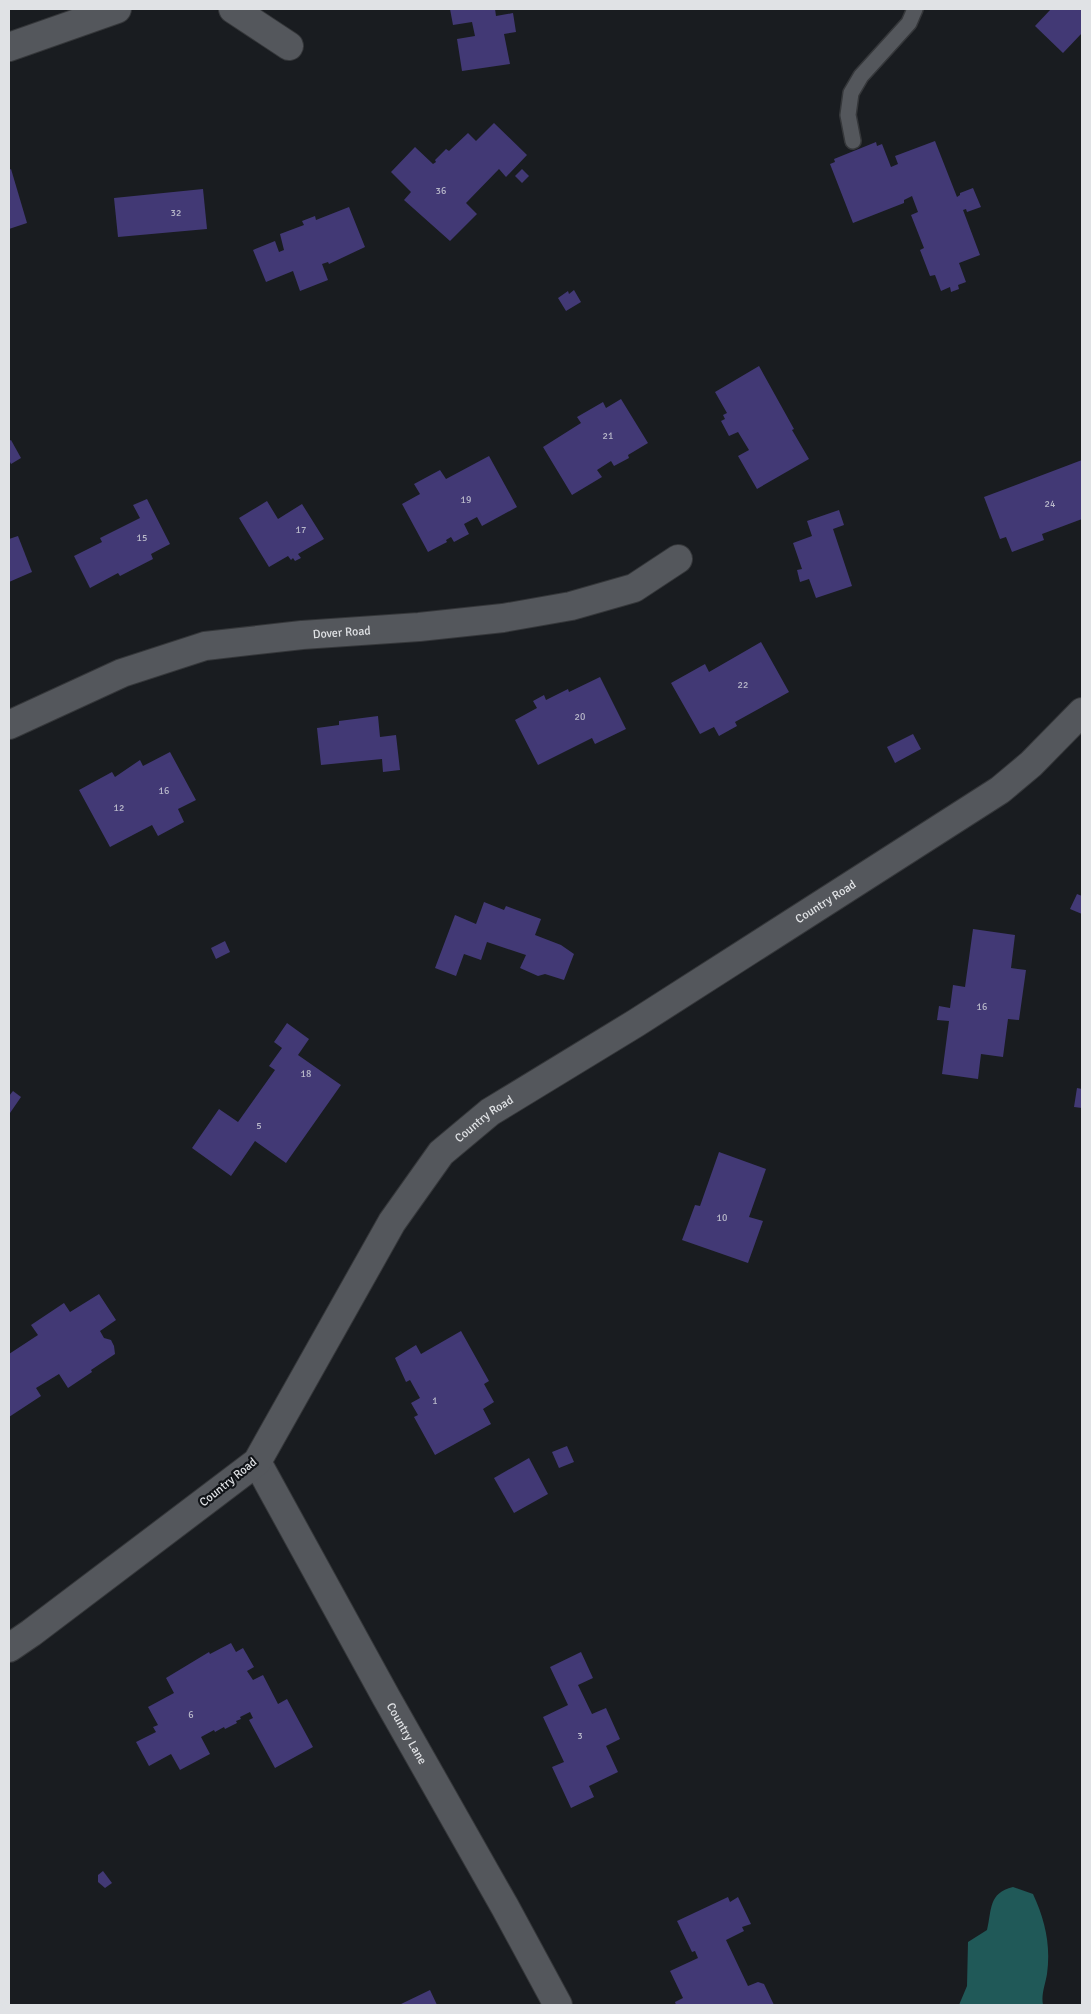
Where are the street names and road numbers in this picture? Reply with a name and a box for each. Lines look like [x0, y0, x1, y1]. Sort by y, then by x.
street label: Dover Road [312, 623, 371, 642]
street label: Country Road [793, 877, 859, 927]
street label: Country Road [452, 1093, 516, 1146]
street label: Country Road [197, 1455, 260, 1510]
street label: Country Lane [383, 1700, 430, 1767]

